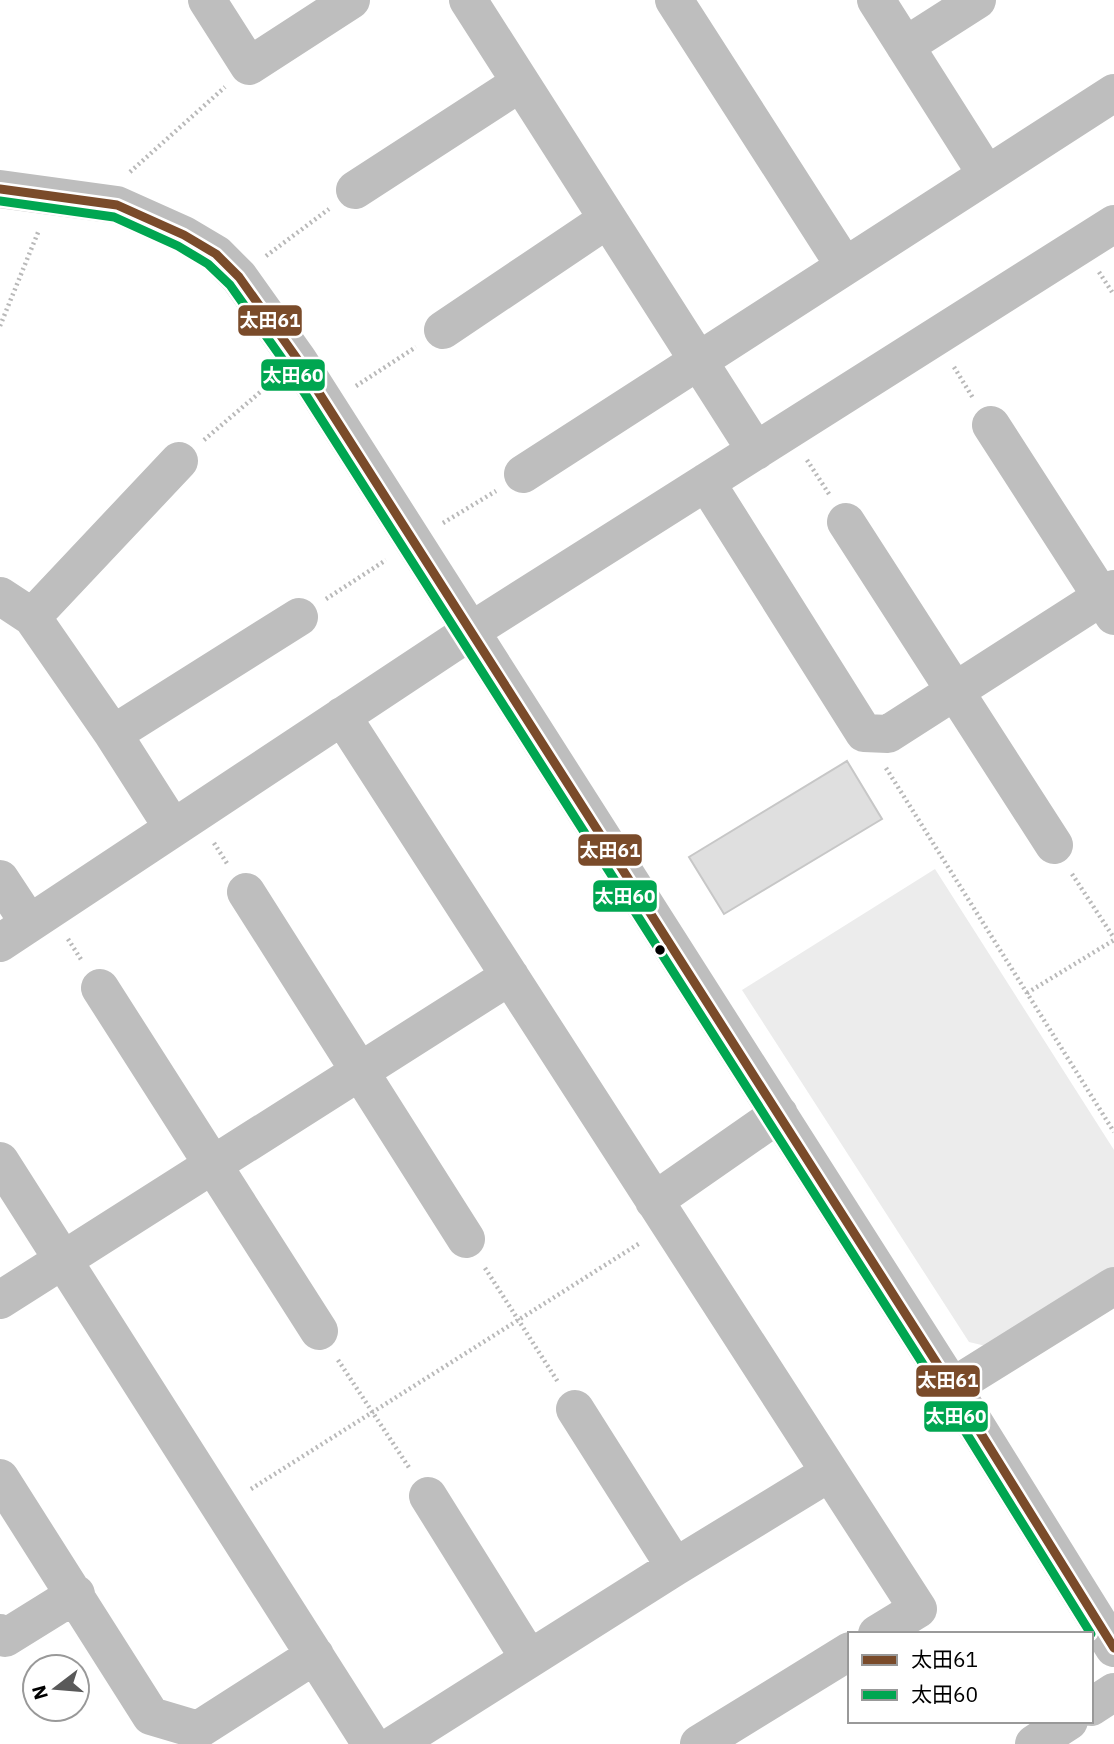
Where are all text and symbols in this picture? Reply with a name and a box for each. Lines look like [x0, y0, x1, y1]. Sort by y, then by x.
line badge: 太田61 [237, 304, 303, 337]
text: 太田61 [240, 308, 301, 332]
line badge: 太田60 [260, 358, 326, 392]
text: 太田60 [263, 363, 323, 387]
line badge: 太田61 [577, 833, 643, 867]
text: 太田61 [580, 838, 641, 862]
line badge: 太田60 [592, 879, 658, 913]
text: 太田60 [595, 884, 655, 908]
unlabelled marker [653, 943, 667, 957]
line badge: 太田61 [915, 1364, 981, 1398]
text: 太田61 [918, 1368, 979, 1392]
line badge: 太田60 [923, 1400, 989, 1433]
text: 太田60 [926, 1404, 986, 1428]
legend [848, 1632, 1093, 1723]
text: 太田61 [911, 1645, 978, 1673]
north arrow [21, 1653, 91, 1723]
text: 太田60 [911, 1680, 978, 1708]
text: N [26, 1683, 53, 1703]

